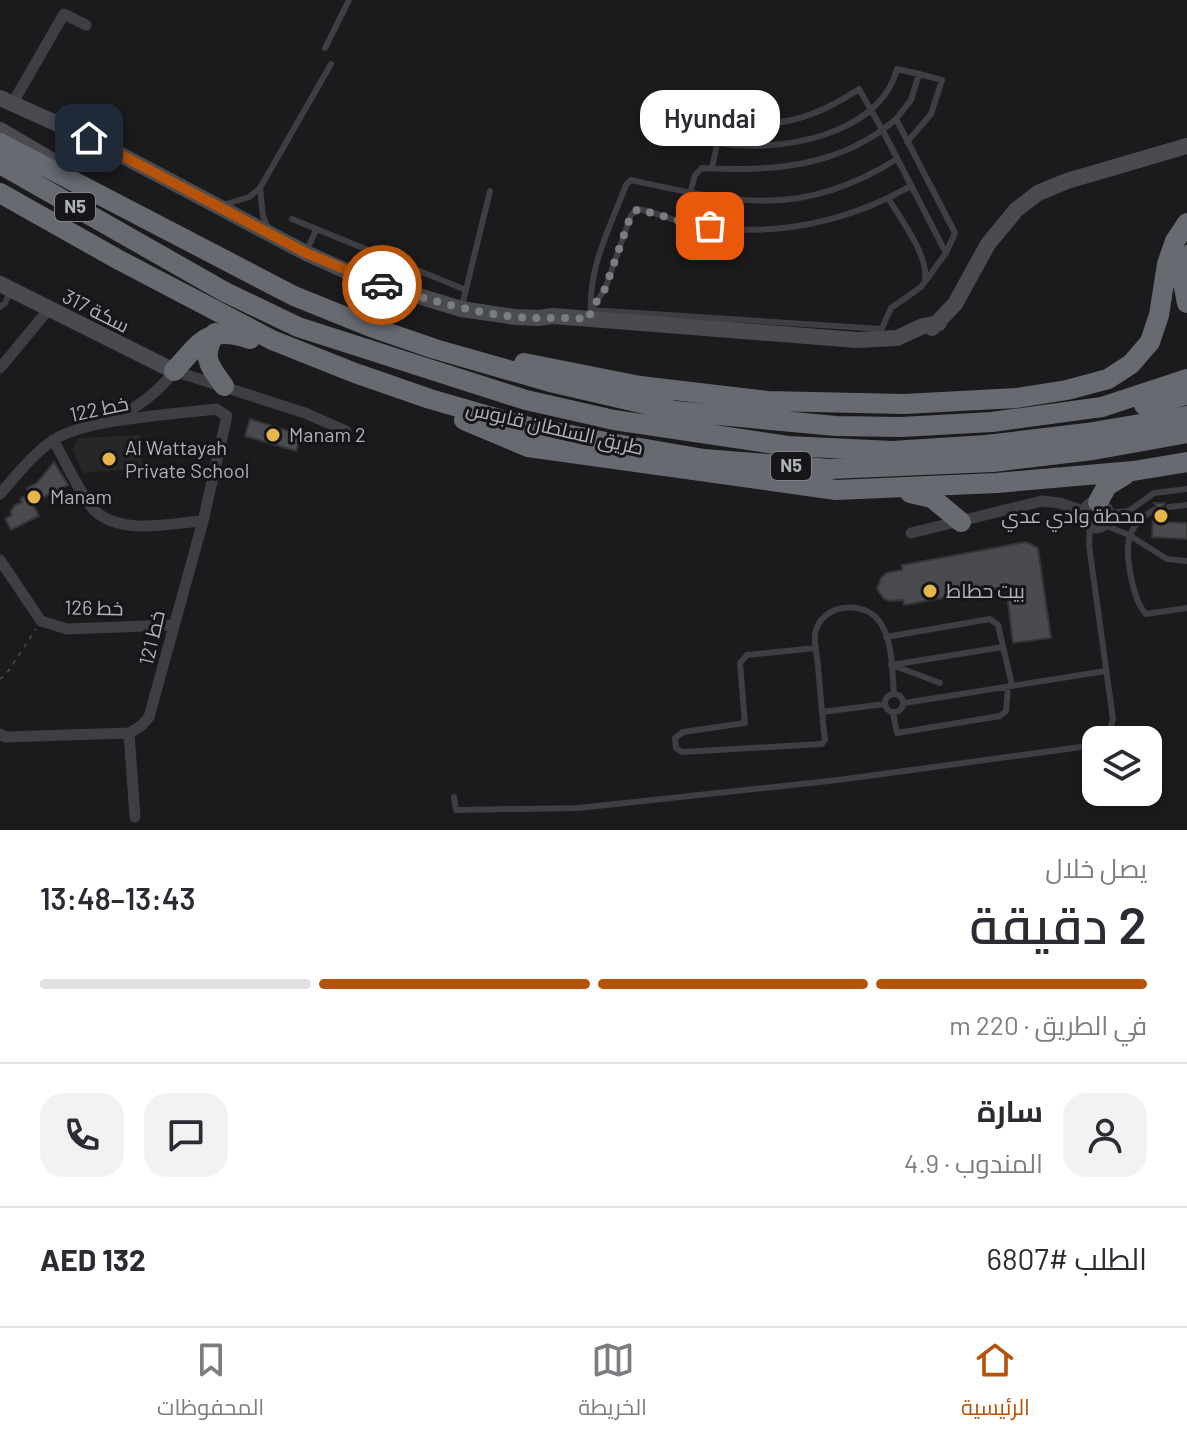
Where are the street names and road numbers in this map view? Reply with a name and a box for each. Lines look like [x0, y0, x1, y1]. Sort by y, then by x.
road number: N5 [55, 193, 95, 221]
street label: سكة 317 [59, 283, 134, 337]
street label: خط 122 [67, 390, 130, 426]
street label: طريق السلطان قابوس [464, 395, 646, 461]
road number: N5 [771, 452, 811, 480]
street label: خط 126 [64, 594, 124, 620]
street label: خط 121 [133, 608, 169, 668]

